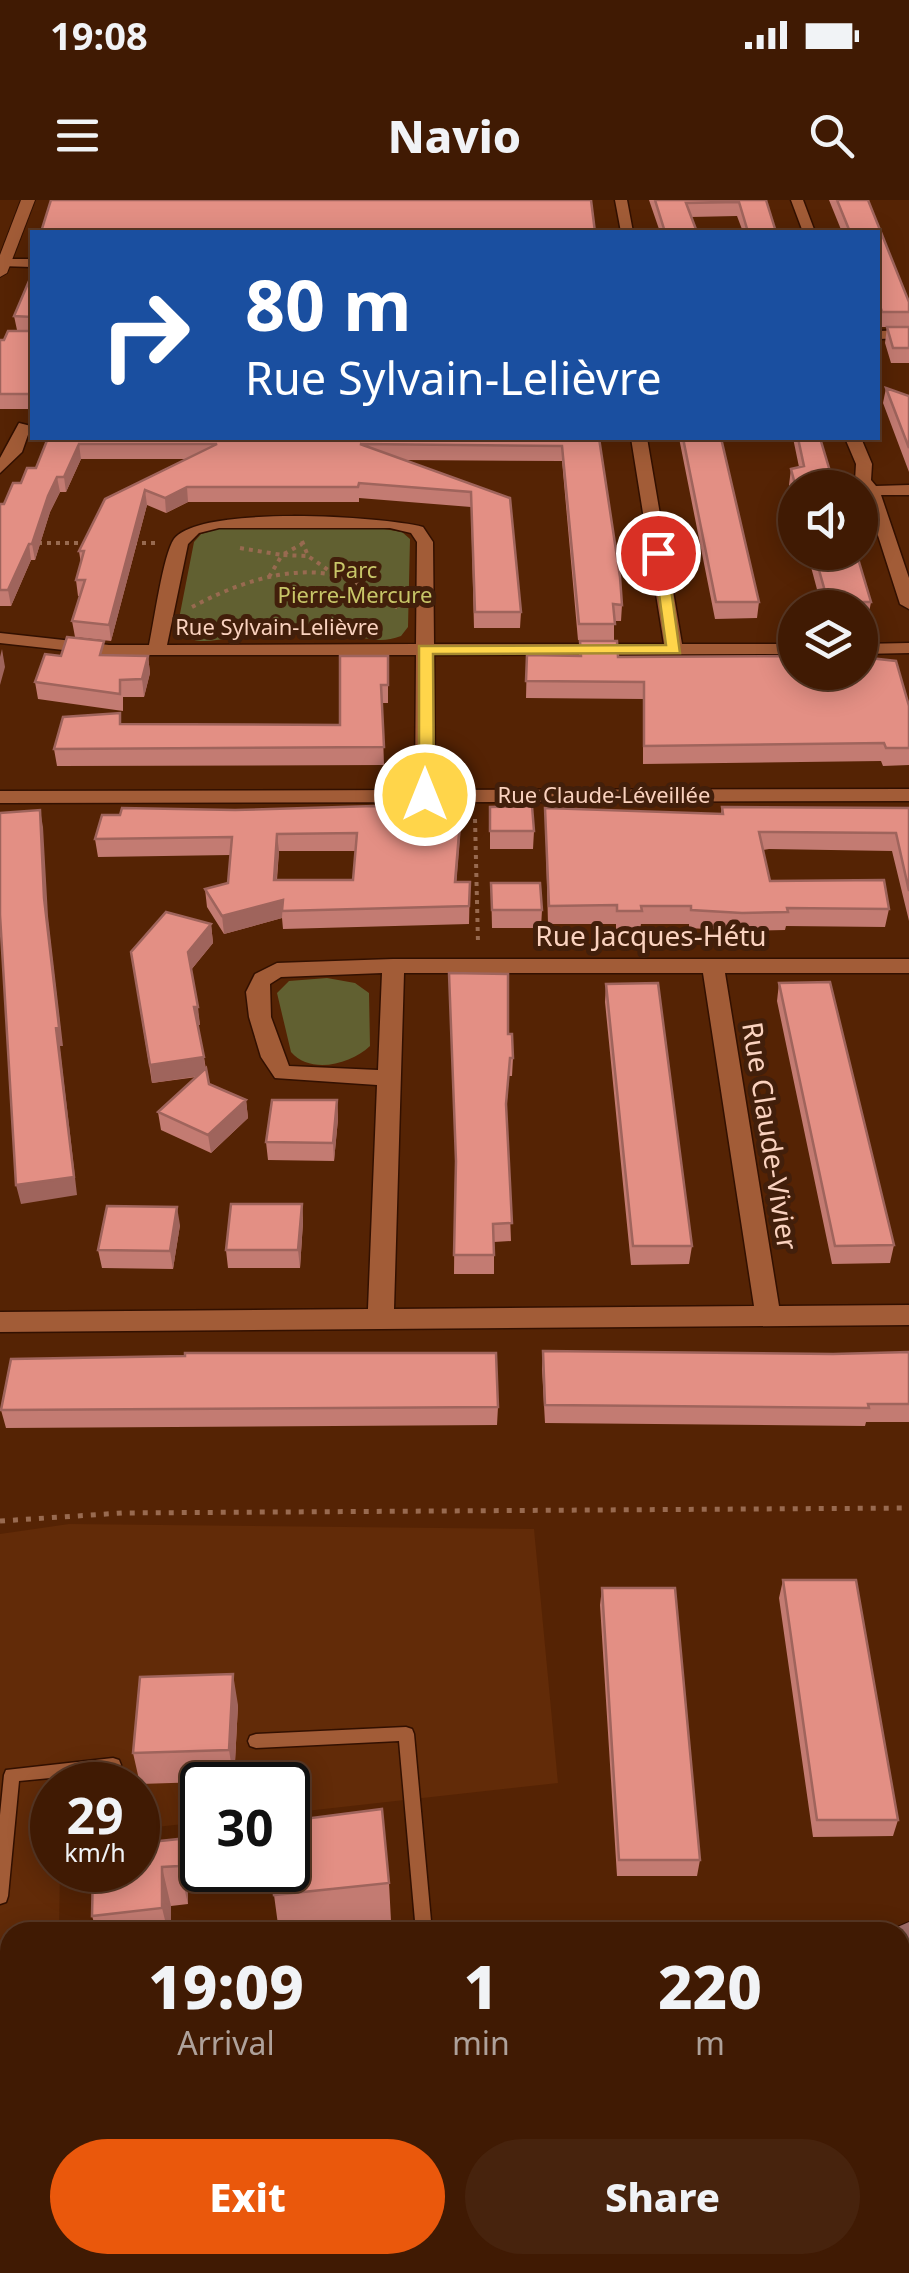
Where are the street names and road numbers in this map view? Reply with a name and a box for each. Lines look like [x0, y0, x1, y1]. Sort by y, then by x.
street label: Rue Sylvain-Lelièvre [175, 611, 379, 641]
street label: Rue Claude-Léveillée [498, 779, 710, 809]
street label: Rue Jacques-Hétu [535, 916, 767, 954]
street label: Rue Claude-Vivier [734, 1019, 808, 1253]

